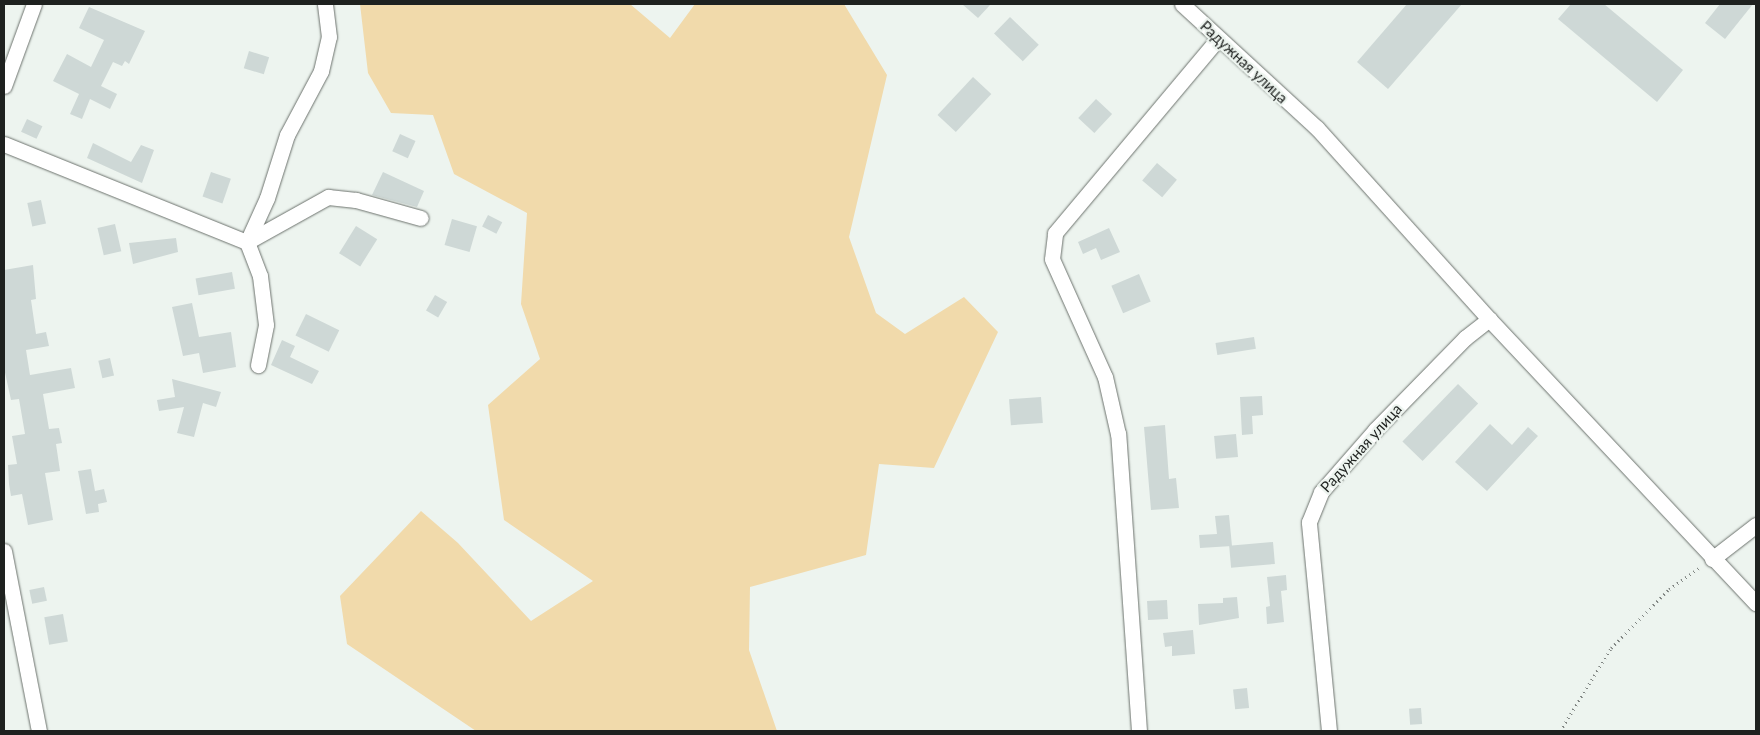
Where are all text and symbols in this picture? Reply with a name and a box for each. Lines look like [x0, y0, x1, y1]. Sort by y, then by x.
street label: Радужная улица [1197, 17, 1291, 107]
street label: Радужная улица [1317, 400, 1405, 496]

